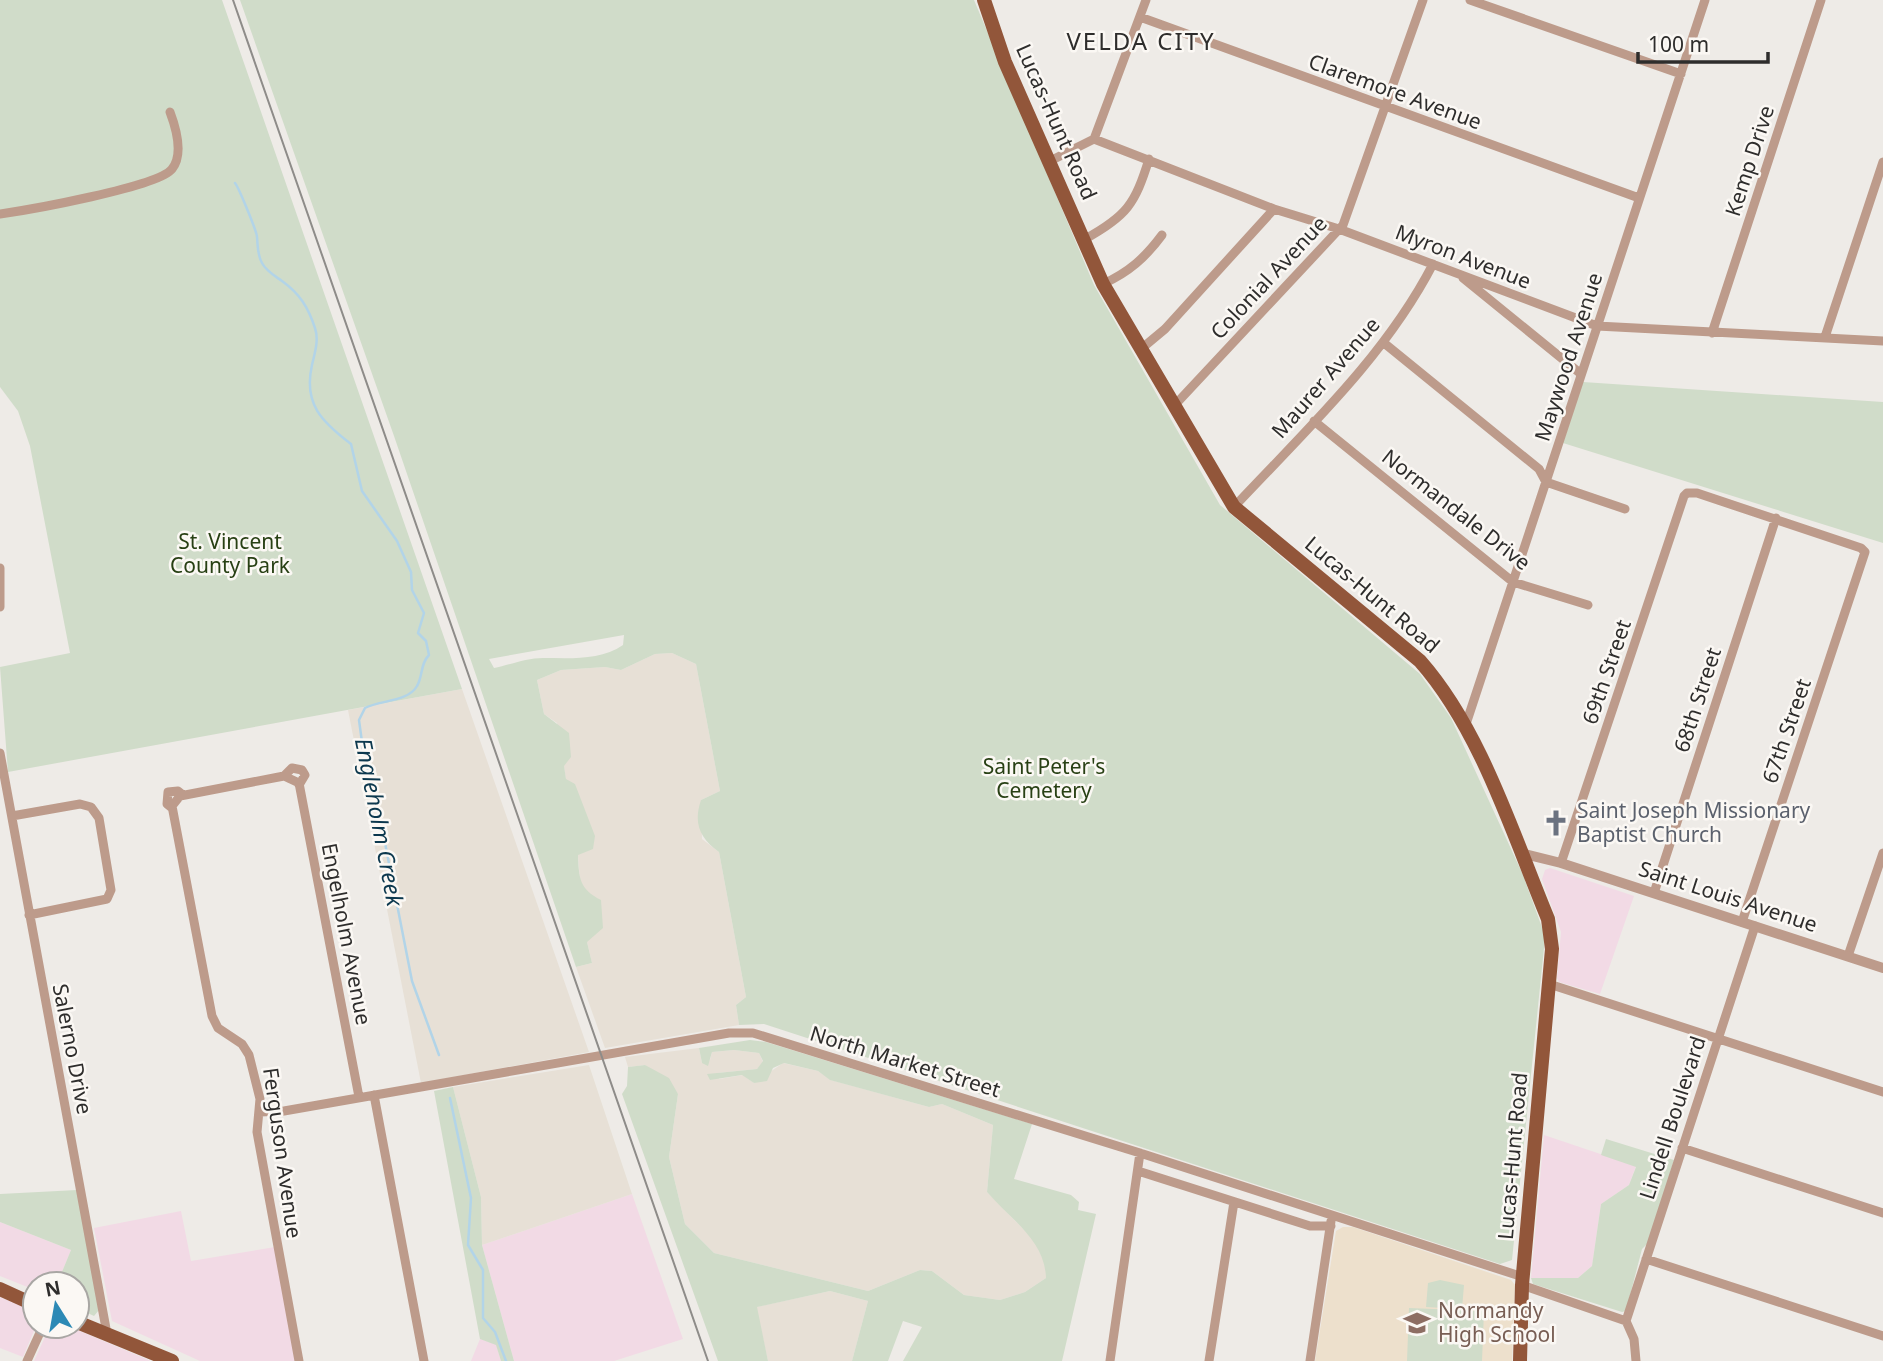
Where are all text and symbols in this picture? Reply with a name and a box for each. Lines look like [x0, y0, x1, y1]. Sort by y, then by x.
scale bar [1638, 21, 1768, 65]
district label: VELDA CITY [1066, 24, 1216, 57]
text: 100 m [1648, 30, 1709, 58]
street label: Lucas-Hunt Road [1010, 39, 1104, 204]
street label: Claremore Avenue [1305, 47, 1486, 135]
street label: Kemp Drive [1718, 102, 1780, 220]
street label: Colonial Avenue [1204, 210, 1333, 345]
street label: Myron Avenue [1392, 217, 1535, 295]
street label: Maywood Avenue [1528, 269, 1608, 445]
street label: Maurer Avenue [1265, 311, 1386, 444]
street label: Normandale Drive [1377, 442, 1537, 576]
park label: St. Vincent County Park [170, 527, 291, 579]
street label: Lucas-Hunt Road [1299, 530, 1446, 659]
street label: 69th Street [1575, 615, 1637, 728]
street label: 68th Street [1667, 643, 1727, 756]
street label: 67th Street [1755, 674, 1817, 787]
water label: Engleholm Creek [348, 735, 412, 910]
park label: Saint Peter's Cemetery [983, 752, 1105, 804]
place label: Saint Joseph Missionary Baptist Church [1577, 796, 1811, 848]
church icon: Saint Joseph Missionary Baptist Church [1541, 808, 1571, 838]
street label: Engelholm Avenue [316, 840, 378, 1027]
street label: Saint Louis Avenue [1635, 854, 1821, 938]
street label: Salerno Drive [47, 981, 99, 1116]
street label: North Market Street [807, 1019, 1004, 1103]
street label: Lindell Boulevard [1632, 1032, 1712, 1203]
street label: Ferguson Avenue [257, 1066, 309, 1240]
street label: Lucas-Hunt Road [1491, 1071, 1533, 1241]
north arrow [21, 1270, 91, 1340]
text: N [43, 1274, 63, 1303]
place label: Normandy High School [1438, 1296, 1556, 1348]
school or university icon: Normandy High School [1402, 1308, 1432, 1338]

